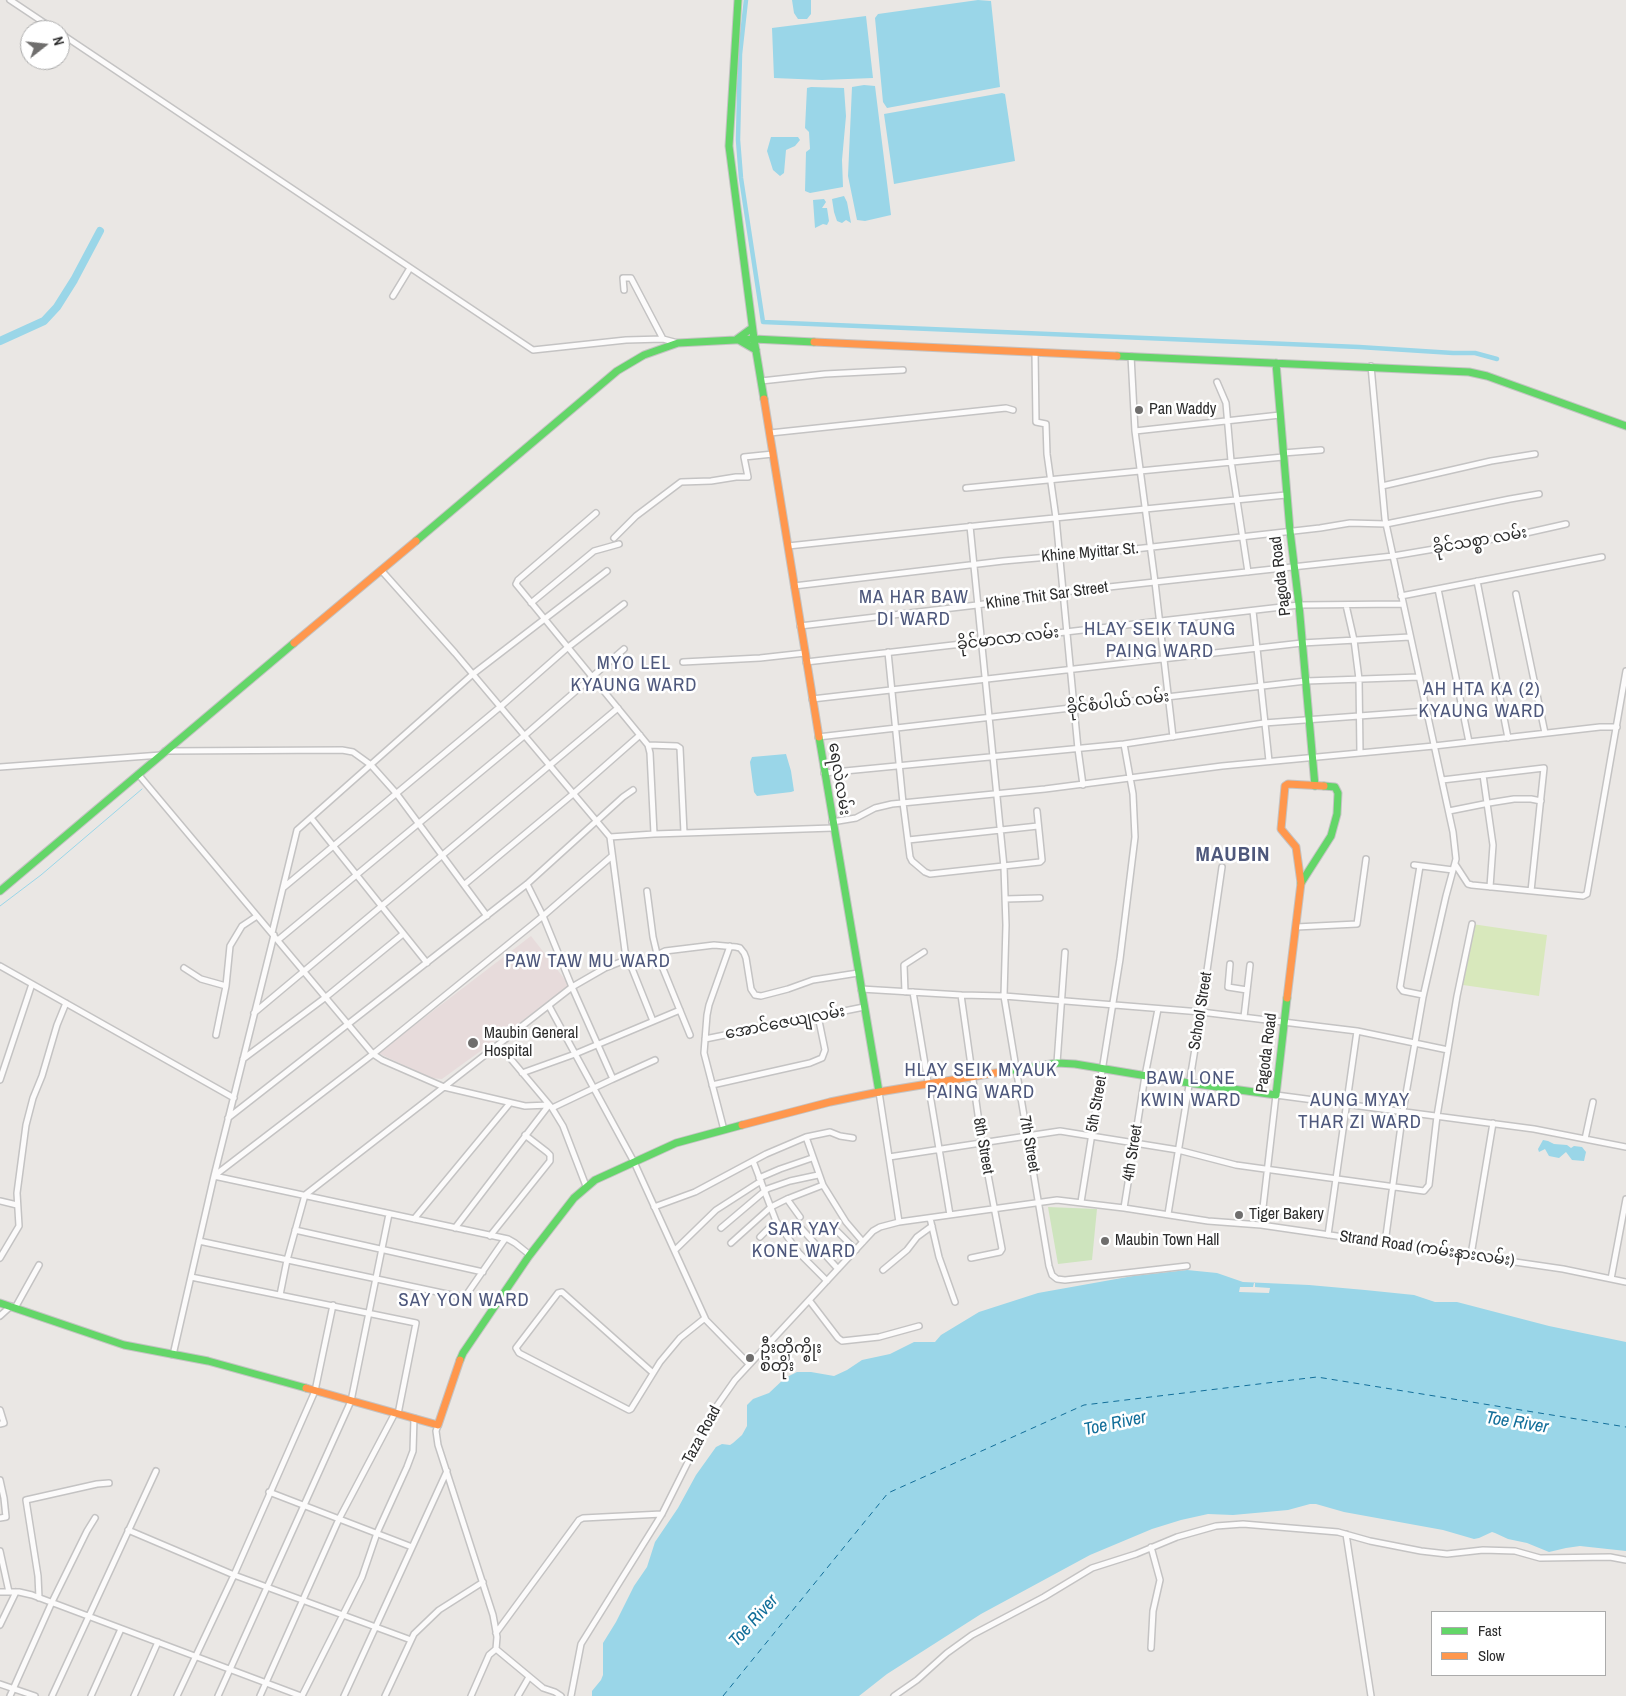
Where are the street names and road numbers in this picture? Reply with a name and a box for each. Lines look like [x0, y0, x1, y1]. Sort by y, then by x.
street label: ခိုင်သစ္စာ လမ်း [1431, 523, 1529, 559]
street label: Pagoda Road [1267, 535, 1295, 617]
street label: Khine Myittar St. [1040, 539, 1140, 567]
street label: Khine Thit Sar Street [985, 578, 1109, 614]
street label: ခိုင်မာလာ လမ်း [956, 623, 1060, 655]
street label: ခိုင်စံပါယ် လမ်း [1066, 687, 1170, 719]
street label: ရေလဲလမ်း [824, 741, 854, 817]
street label: School Street [1185, 971, 1217, 1051]
street label: အောင်ဇေယျလမ်း [723, 1002, 847, 1044]
street label: Pagoda Road [1253, 1012, 1281, 1094]
street label: 5th Street [1083, 1074, 1111, 1134]
street label: 7th Street [1015, 1114, 1043, 1174]
street label: 8th Street [969, 1116, 997, 1176]
street label: 4th Street [1119, 1123, 1147, 1183]
street label: Strand Road (ကမ်းနားလမ်း) [1338, 1227, 1516, 1271]
street label: Taza Road [679, 1403, 725, 1467]

